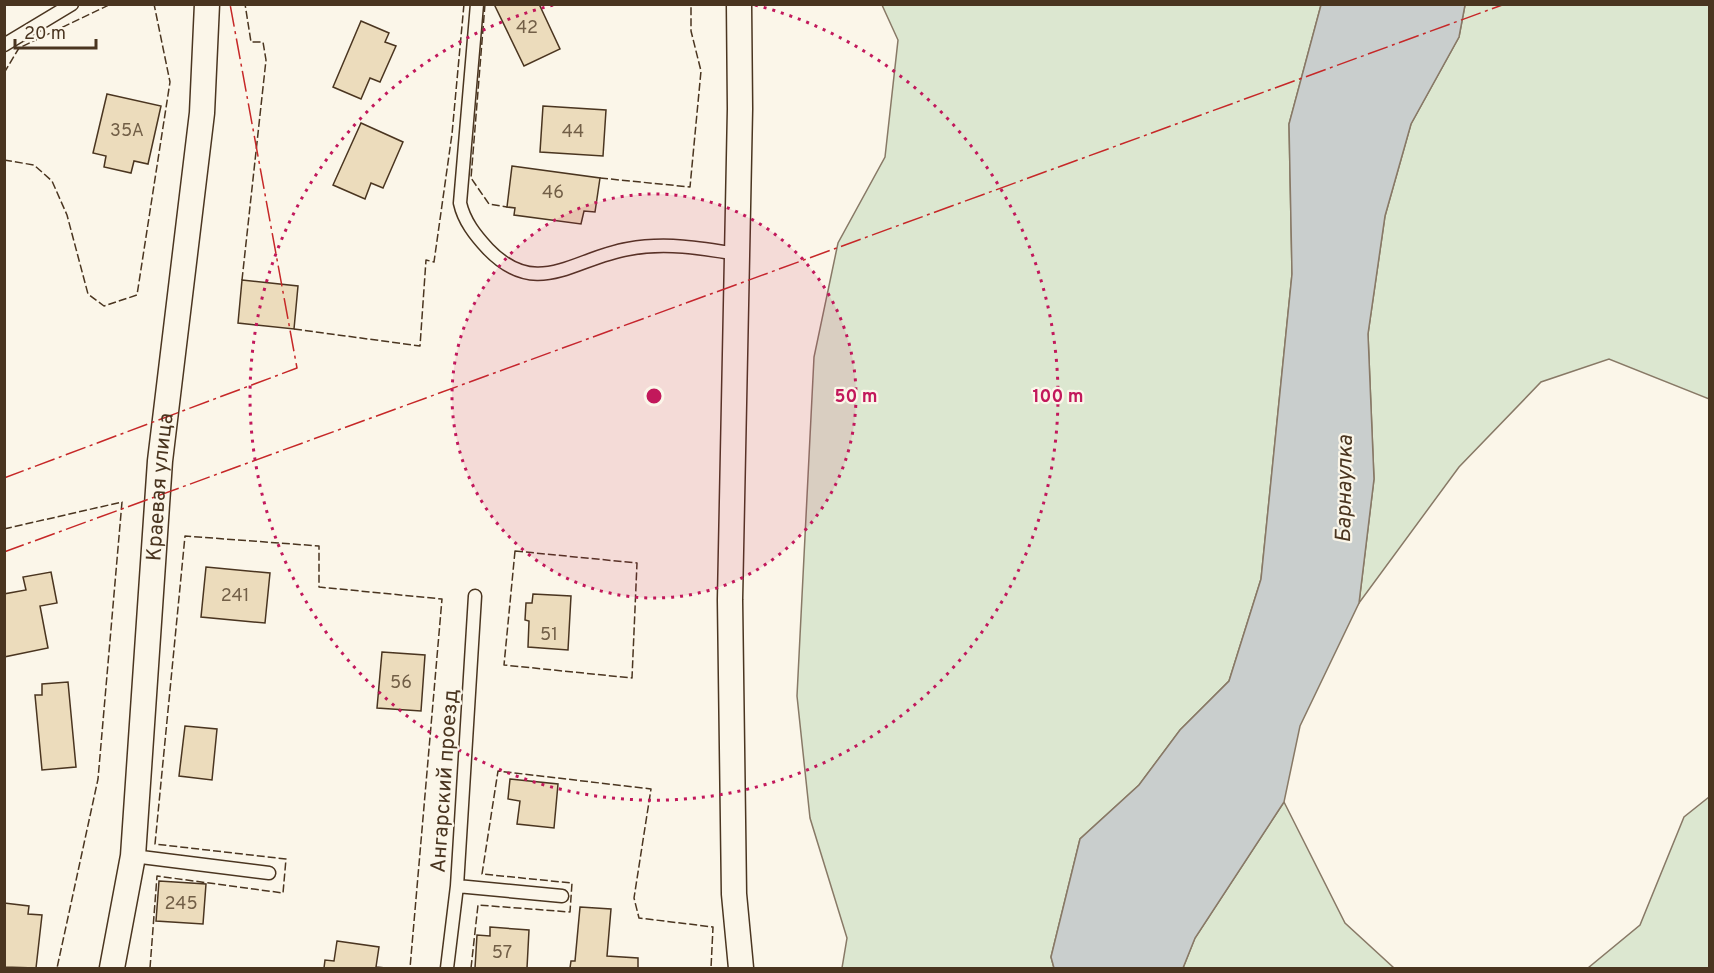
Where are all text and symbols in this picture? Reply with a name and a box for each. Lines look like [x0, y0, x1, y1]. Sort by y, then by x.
scale bar [15, 12, 96, 50]
house number: 42 [516, 17, 538, 40]
text: 20 m [24, 23, 66, 46]
house number: 35А [110, 120, 144, 143]
house number: 44 [562, 121, 584, 144]
house number: 46 [542, 182, 564, 205]
centre of rings [644, 386, 664, 406]
text: 50 m [834, 386, 878, 409]
text: 100 m [1032, 386, 1084, 409]
street label: Краевая улица [141, 411, 181, 562]
water label: Барнаулка [1331, 434, 1360, 543]
house number: 241 [221, 585, 249, 608]
house number: 51 [540, 624, 558, 647]
house number: 56 [390, 672, 412, 695]
street label: Ангарский проезд [426, 688, 465, 874]
house number: 245 [164, 893, 198, 916]
house number: 57 [492, 942, 512, 965]

